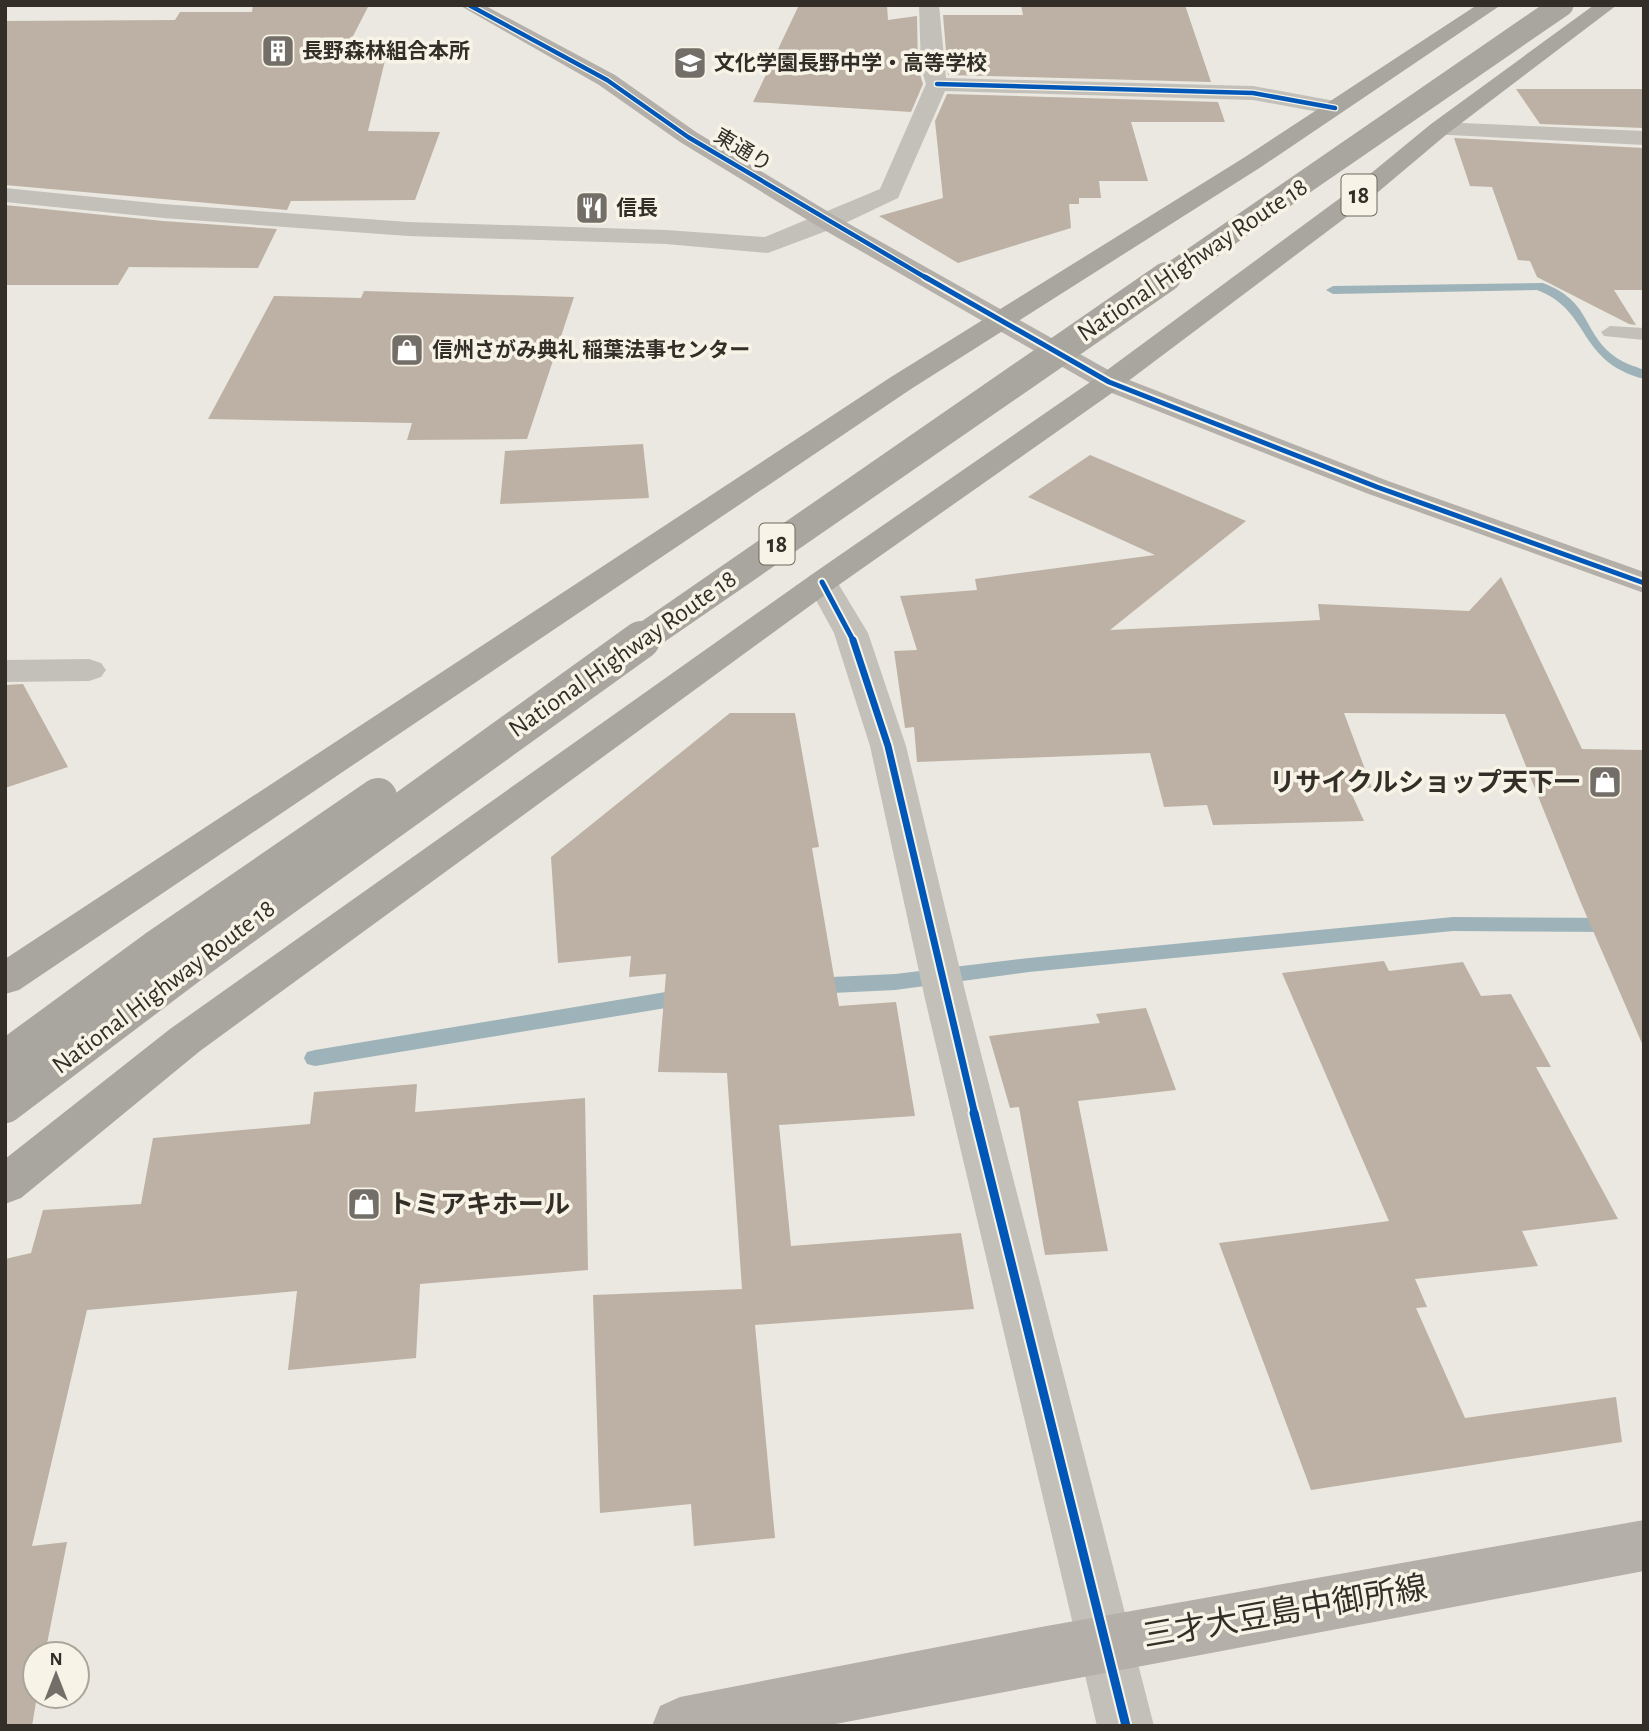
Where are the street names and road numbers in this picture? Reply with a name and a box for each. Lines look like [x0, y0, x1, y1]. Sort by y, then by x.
street label: 東通り [710, 124, 776, 176]
street label: National Highway Route 18 [1073, 173, 1312, 346]
road number: 18 [1342, 174, 1376, 216]
road number: 18 [760, 524, 794, 564]
street label: National Highway Route 18 [504, 565, 741, 742]
street label: National Highway Route 18 [47, 895, 280, 1079]
street label: 三才大豆島中御所線 [1140, 1569, 1430, 1653]

